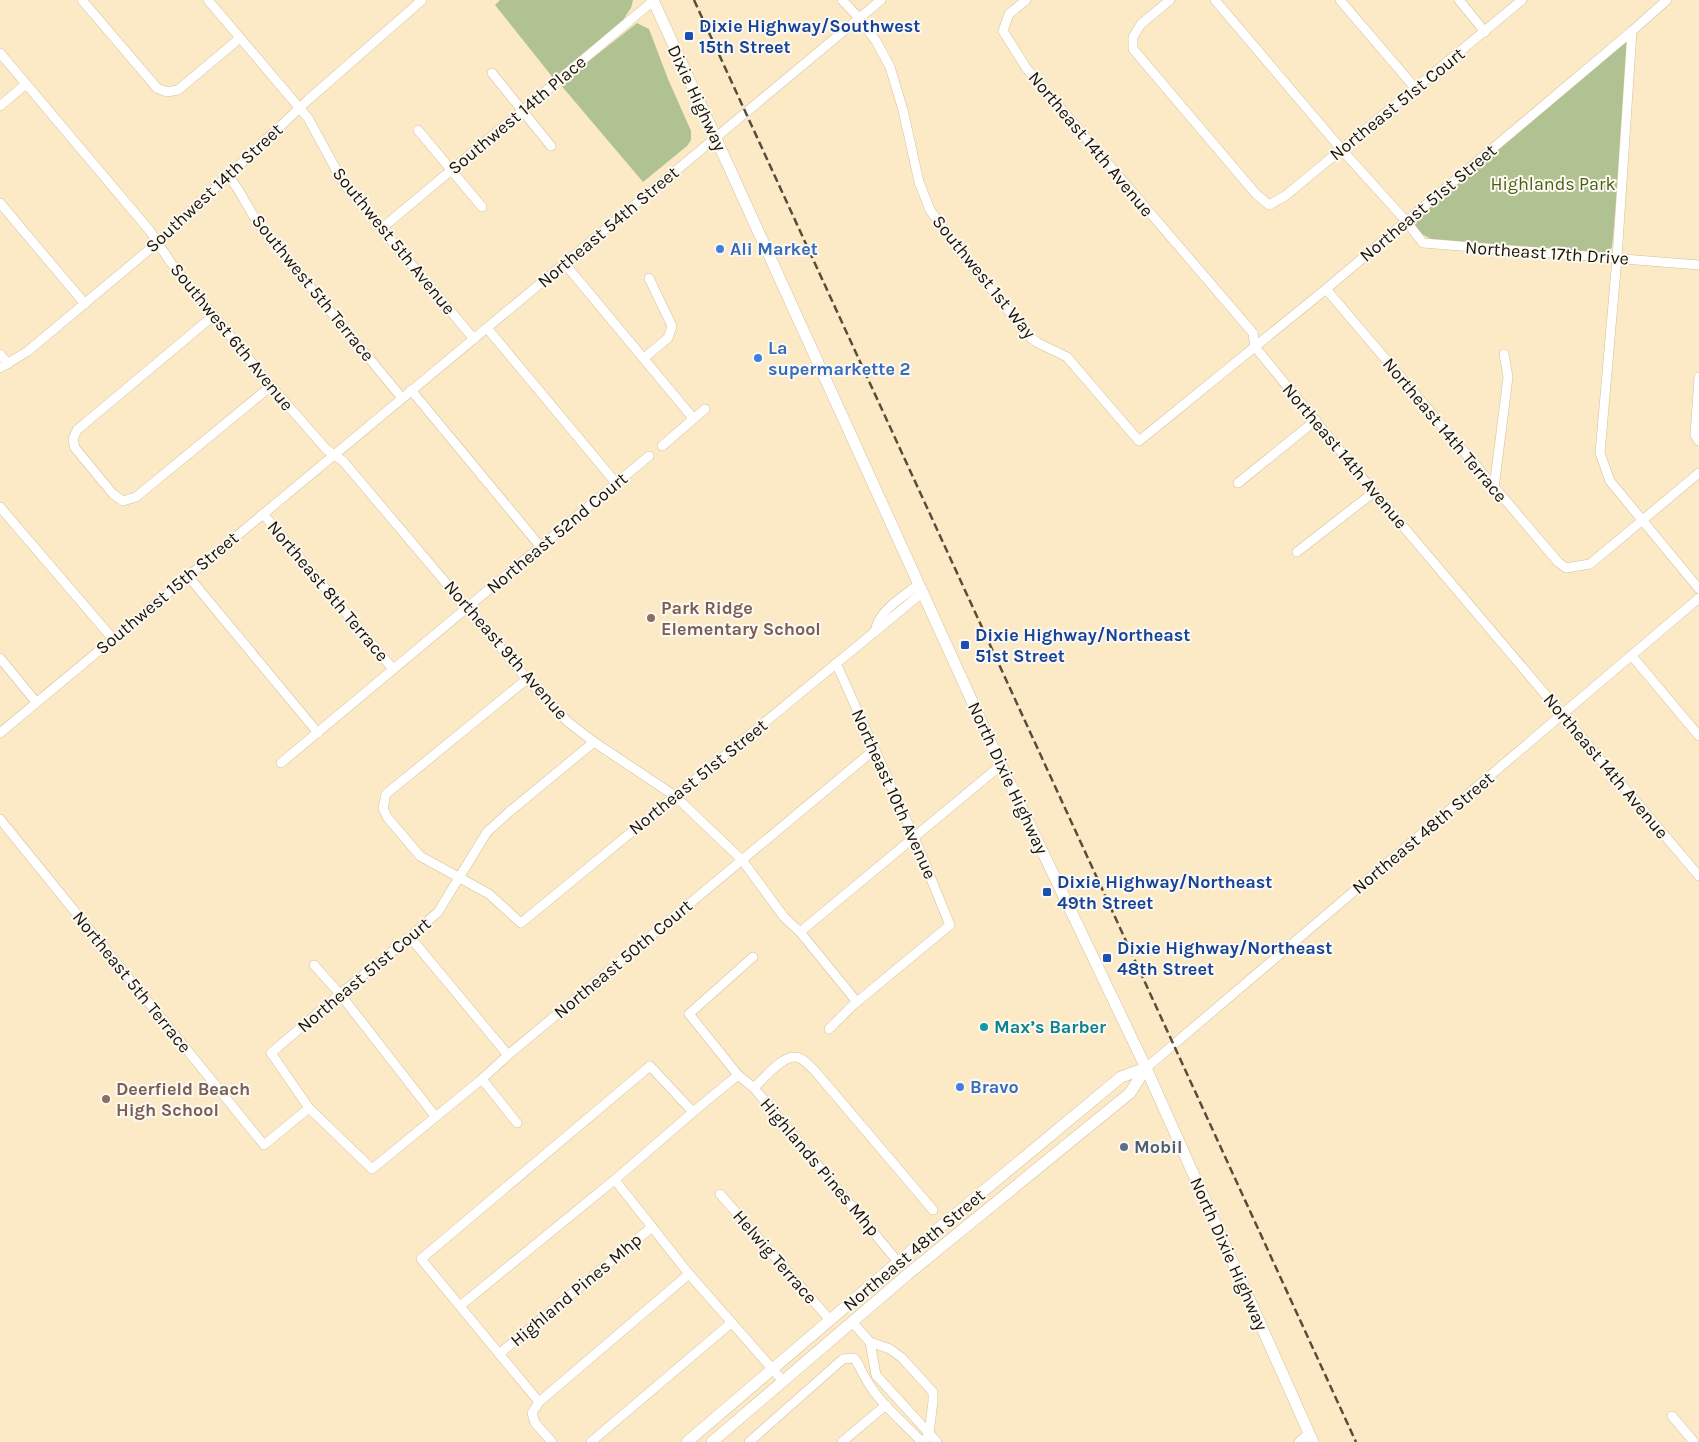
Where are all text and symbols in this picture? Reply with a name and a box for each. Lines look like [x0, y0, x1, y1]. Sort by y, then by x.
place label: Dixie Highway/Southwest 15th Street [699, 15, 920, 58]
marker: Dixie Highway/Southwest 15th Street [683, 30, 695, 42]
street label: Dixie Highway [663, 41, 732, 155]
street label: Northeast 51st Court [1325, 43, 1469, 165]
street label: Southwest 14th Place [444, 51, 590, 179]
street label: Northeast 14th Avenue [1024, 67, 1158, 221]
street label: Southwest 14th Street [141, 119, 287, 257]
street label: Northeast 51st Street [1355, 139, 1501, 267]
street label: Northeast 54th Street [533, 161, 683, 292]
street label: Southwest 5th Avenue [328, 163, 460, 319]
park label: Highlands Park [1490, 173, 1616, 195]
street label: Southwest 5th Terrace [247, 210, 379, 366]
street label: Southwest 1st Way [928, 211, 1041, 344]
street label: Northeast 17th Drive [1464, 236, 1630, 270]
place label: Ali Market [730, 238, 818, 260]
marker: Ali Market [714, 243, 726, 255]
street label: Southwest 6th Avenue [166, 259, 298, 415]
place label: La supermarkette 2 [768, 337, 910, 380]
marker: La supermarkette 2 [752, 352, 764, 364]
street label: Northeast 14th Terrace [1378, 353, 1512, 507]
street label: Northeast 14th Avenue [1278, 379, 1412, 533]
street label: Northeast 52nd Court [482, 467, 632, 598]
street label: Northeast 8th Terrace [263, 516, 393, 666]
street label: Southwest 15th Street [91, 527, 243, 659]
street label: Northeast 9th Avenue [439, 576, 573, 724]
place label: Park Ridge Elementary School [661, 597, 821, 640]
marker: Park Ridge Elementary School [645, 612, 657, 624]
place label: Dixie Highway/Northeast 51st Street [975, 624, 1190, 667]
marker: Dixie Highway/Northeast 51st Street [959, 639, 971, 651]
street label: Northeast 14th Avenue [1539, 689, 1673, 843]
street label: North Dixie Highway [963, 698, 1053, 858]
street label: Northeast 10th Avenue [847, 706, 941, 882]
street label: Northeast 51st Street [624, 714, 772, 840]
street label: Northeast 48th Street [1348, 767, 1499, 899]
place label: Dixie Highway/Northeast 49th Street [1057, 871, 1272, 914]
marker: Dixie Highway/Northeast 49th Street [1041, 886, 1053, 898]
street label: Northeast 50th Court [549, 895, 697, 1023]
street label: Northeast 5th Terrace [68, 907, 196, 1057]
street label: Northeast 51st Court [293, 913, 435, 1037]
place label: Dixie Highway/Northeast 48th Street [1117, 937, 1332, 980]
marker: Dixie Highway/Northeast 48th Street [1101, 952, 1113, 964]
place label: Max’s Barber [994, 1016, 1106, 1038]
marker: Max’s Barber [978, 1021, 990, 1033]
place label: Bravo [970, 1076, 1019, 1098]
place label: Deerfield Beach High School [116, 1078, 250, 1121]
marker: Bravo [954, 1081, 966, 1093]
marker: Deerfield Beach High School [100, 1093, 112, 1105]
street label: Highlands Pines Mhp [756, 1093, 884, 1241]
place label: Mobil [1134, 1136, 1182, 1158]
marker: Mobil [1118, 1141, 1130, 1153]
street label: North Dixie Highway [1185, 1174, 1273, 1335]
street label: Northeast 48th Street [839, 1184, 990, 1316]
street label: Helwig Terrace [728, 1205, 822, 1309]
street label: Highland Pines Mhp [506, 1229, 646, 1351]

